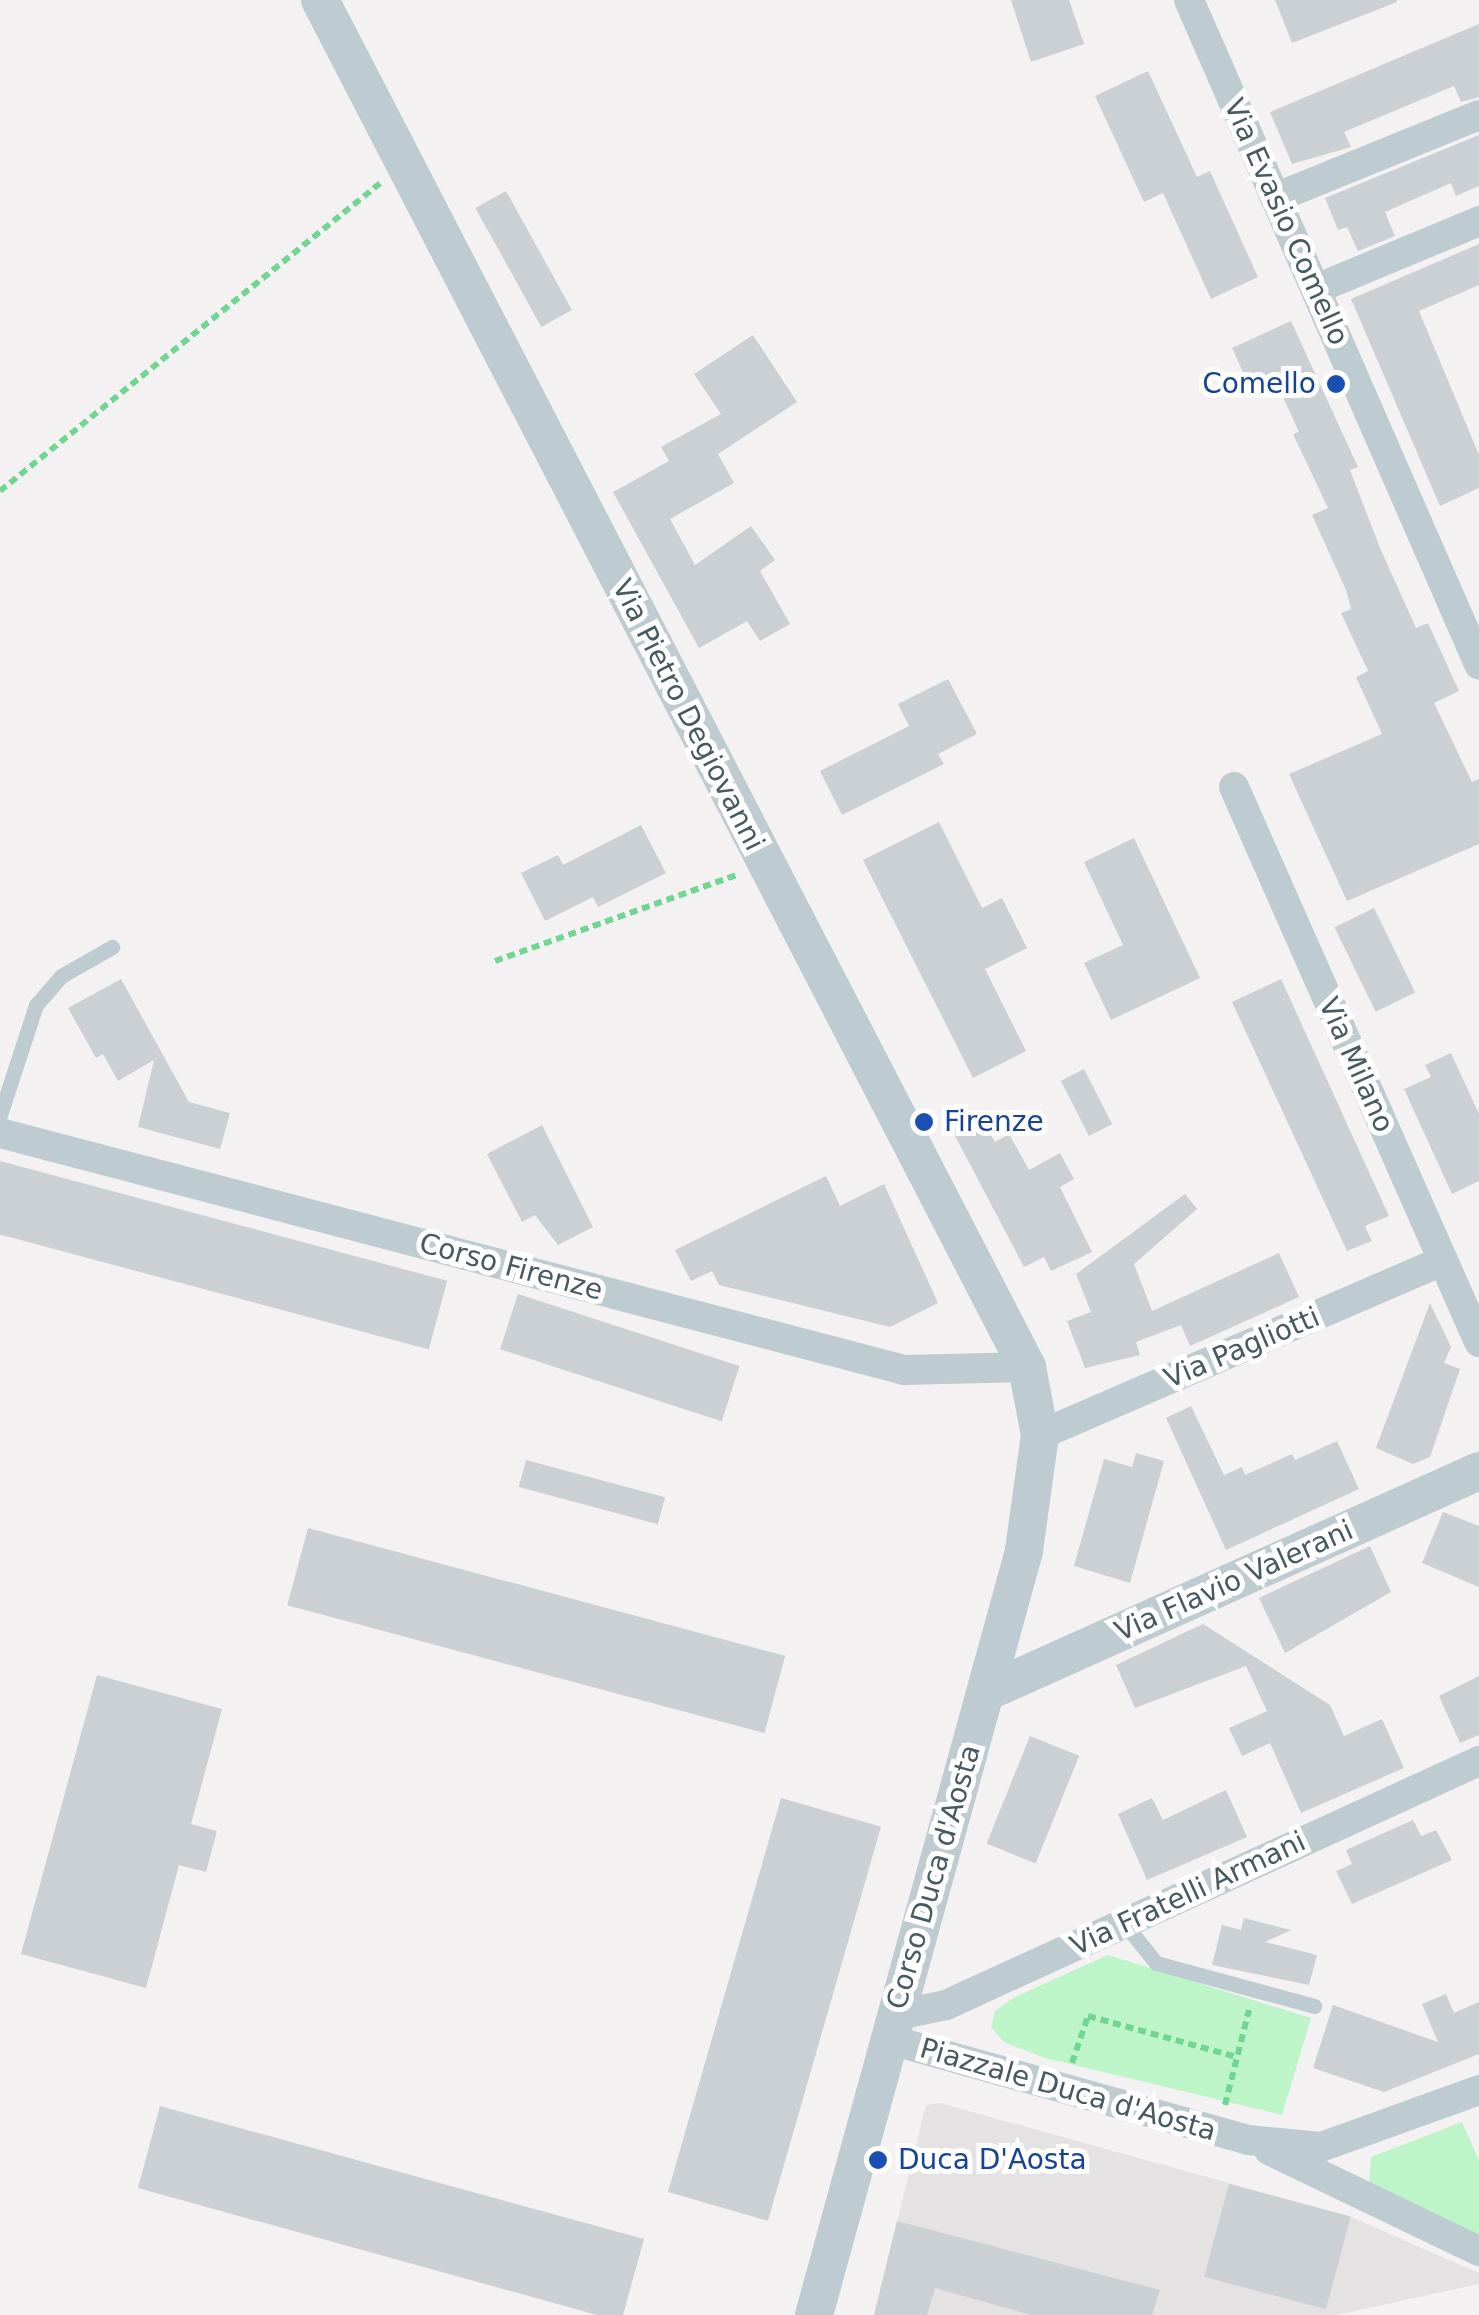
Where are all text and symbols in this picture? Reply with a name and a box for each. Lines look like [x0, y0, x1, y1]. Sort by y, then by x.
street label: Via Evasio Comello [1217, 94, 1355, 350]
place label: Comello [1202, 367, 1316, 401]
marker: Comello [1325, 373, 1347, 395]
street label: Via Pietro Degiovanni [605, 574, 771, 856]
street label: Via Milano [1311, 992, 1401, 1138]
place label: Firenze [944, 1105, 1044, 1139]
marker: Firenze [913, 1111, 935, 1133]
street label: Corso Firenze [416, 1226, 606, 1308]
street label: Via Pagliotti [1159, 1300, 1325, 1396]
street label: Via Flavio Valerani [1110, 1513, 1358, 1649]
street label: Corso Duca d'Aosta [880, 1741, 988, 2013]
street label: Via Fratelli Armani [1065, 1825, 1311, 1963]
street label: Piazzale Duca d'Aosta [916, 2032, 1220, 2148]
place label: Duca D'Aosta [898, 2143, 1087, 2177]
marker: Duca D'Aosta [867, 2149, 889, 2171]

